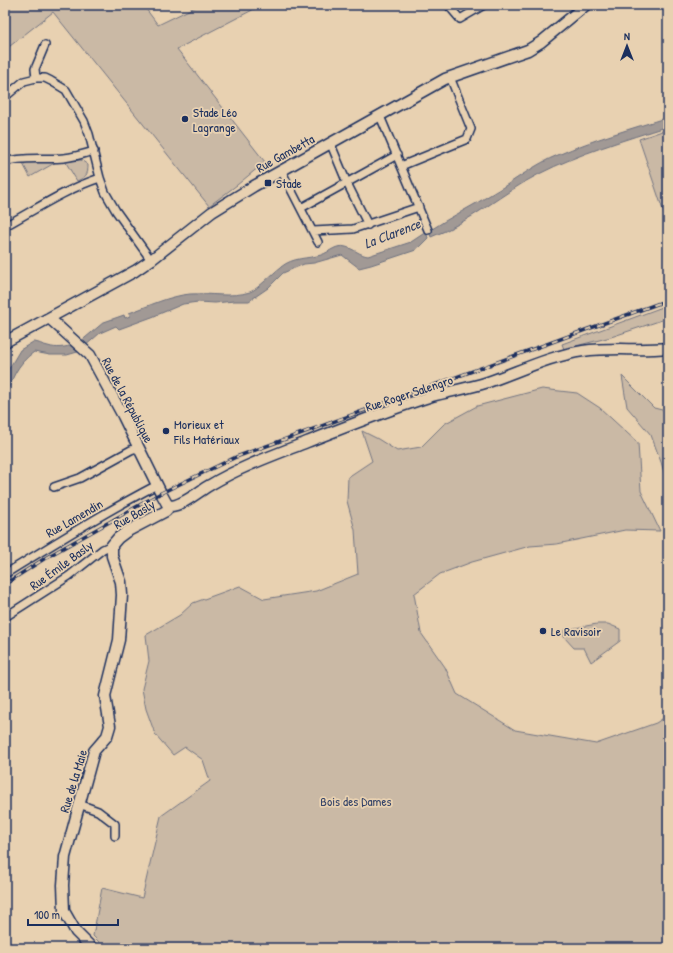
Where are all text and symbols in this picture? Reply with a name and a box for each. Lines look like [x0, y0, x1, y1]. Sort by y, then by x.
north arrow [607, 26, 647, 66]
text: N [624, 29, 630, 43]
place label: Stade Léo Lagrange [193, 103, 237, 136]
marker: Stade Léo Lagrange [180, 114, 190, 124]
street label: Rue Gambetta [253, 130, 317, 176]
place label: Stade [276, 174, 302, 192]
marker: Stade [263, 178, 273, 188]
water label: La Clarence [361, 213, 424, 252]
street label: Rue de la République [98, 354, 158, 446]
street label: Rue Roger Salengro [363, 370, 455, 416]
place label: Morieux et Fils Matériaux [173, 415, 240, 448]
marker: Morieux et Fils Matériaux [161, 426, 171, 436]
street label: Rue Lamendin [42, 494, 106, 542]
street label: Rue Basly [110, 495, 158, 533]
street label: Rue Émile Basly [26, 536, 97, 594]
place label: Le Ravisoir [551, 622, 601, 640]
marker: Le Ravisoir [538, 626, 548, 636]
street label: Rue de la Maie [55, 747, 91, 815]
park label: Bois des Dames [320, 792, 392, 810]
scale bar [28, 901, 118, 927]
text: 100 m [34, 906, 60, 923]

